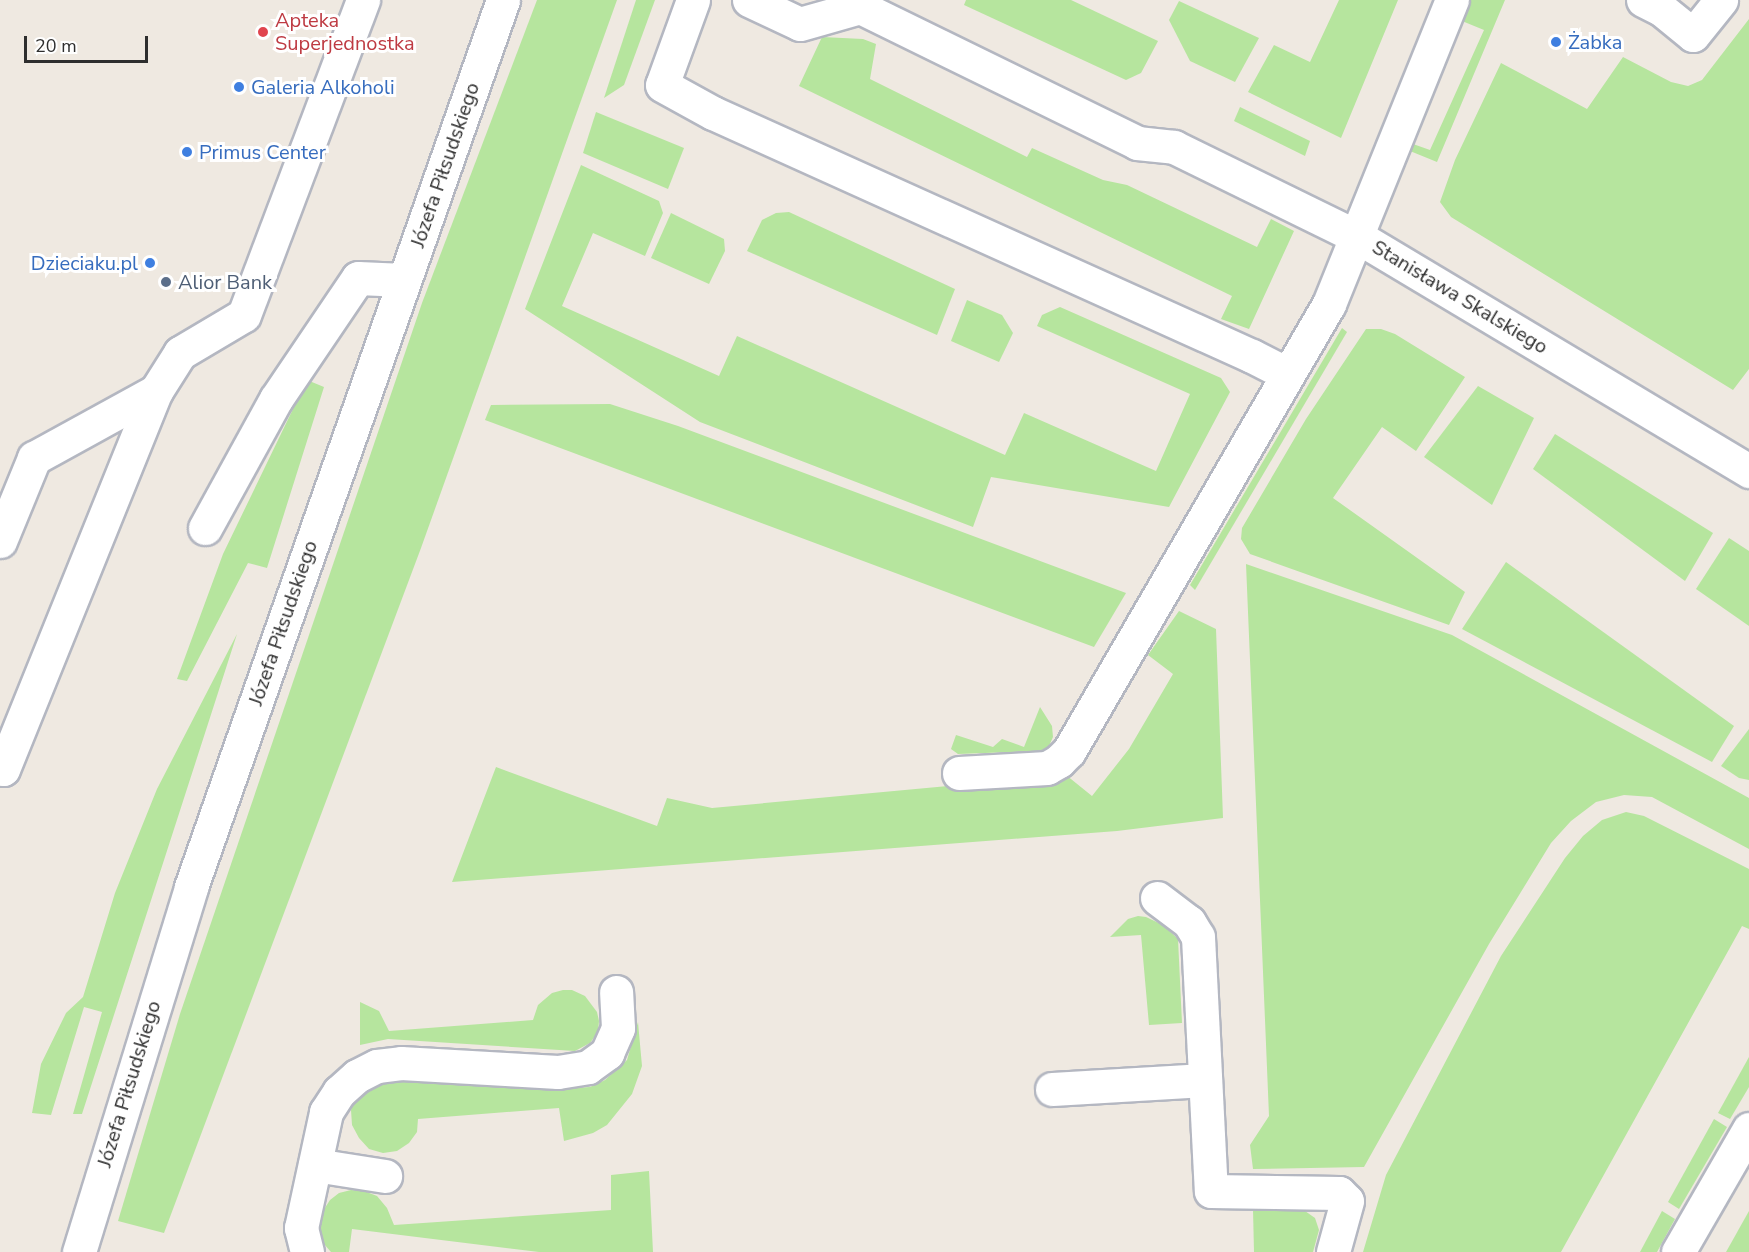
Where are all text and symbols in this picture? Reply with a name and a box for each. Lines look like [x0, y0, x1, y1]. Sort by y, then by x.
place label: Apteka Superjednostka [275, 8, 414, 55]
scale bar [27, 24, 152, 62]
marker: Apteka Superjednostka [256, 25, 270, 39]
place label: Żabka [1568, 30, 1622, 54]
text: 20 m [35, 34, 77, 58]
marker: Żabka [1549, 35, 1563, 49]
place label: Galeria Alkoholi [251, 75, 395, 99]
street label: Józefa Piłsudskiego [406, 79, 484, 251]
marker: Galeria Alkoholi [232, 80, 246, 94]
place label: Primus Center [199, 140, 326, 164]
marker: Primus Center [180, 145, 194, 159]
street label: Stanisława Skalskiego [1368, 235, 1552, 359]
place label: Dzieciaku.pl [31, 251, 138, 275]
marker: Dzieciaku.pl [143, 256, 157, 270]
place label: Alior Bank [178, 270, 272, 294]
marker: Alior Bank [159, 275, 173, 289]
street label: Józefa Piłsudskiego [244, 537, 322, 709]
street label: Józefa Piłsudskiego [92, 998, 166, 1170]

